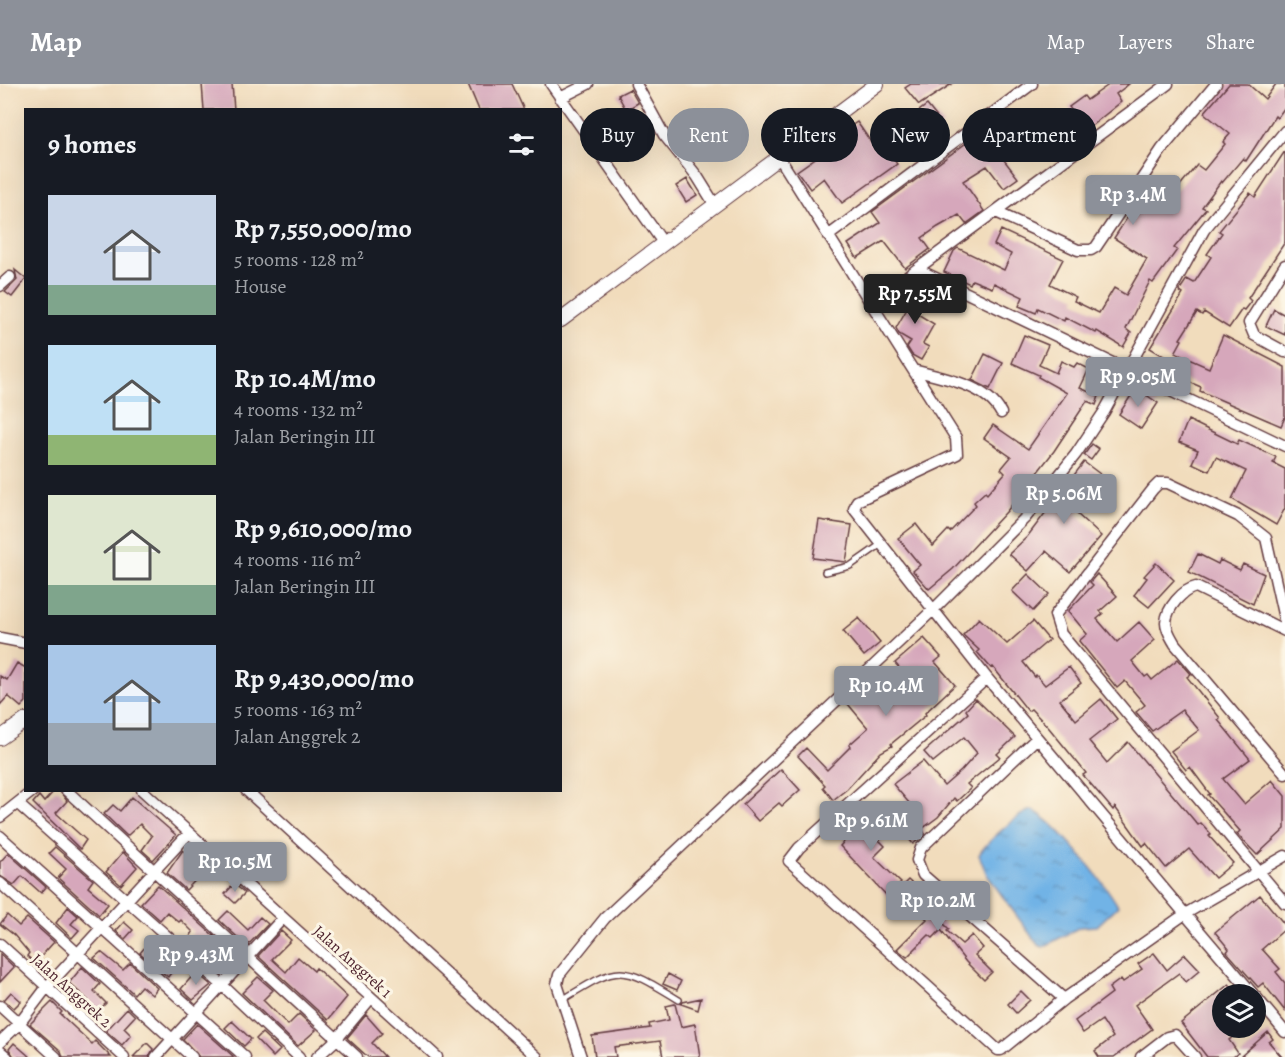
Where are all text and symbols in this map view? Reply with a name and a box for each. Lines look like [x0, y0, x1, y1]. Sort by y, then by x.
text: Map [30, 23, 82, 61]
text: Map [1046, 28, 1085, 56]
text: Layers [1118, 28, 1173, 56]
text: Share [1206, 28, 1255, 56]
chip: Buy [580, 108, 655, 162]
chip: Rent [667, 108, 749, 162]
chip: Filters [761, 108, 858, 162]
chip: New [870, 108, 950, 162]
chip: Apartment [962, 108, 1097, 162]
text: 9 homes [48, 127, 137, 162]
icon: filters [505, 128, 538, 161]
pin: Rp 3.4M [1078, 175, 1188, 226]
text: Rp 3.4M [1100, 181, 1166, 208]
text: Rp 7,550,000/mo [234, 211, 412, 246]
icon: home [96, 219, 168, 291]
text: 5 rooms · 128 m² [234, 246, 364, 273]
text: House [234, 273, 286, 300]
pin: Rp 7.55M [853, 274, 977, 325]
text: Rp 7.55M [878, 280, 952, 307]
pin: Rp 9.05M [1076, 357, 1200, 408]
text: Rp 10.4M/mo [234, 361, 376, 396]
text: Rp 9.05M [1100, 363, 1176, 390]
icon: home [96, 369, 168, 441]
text: 4 rooms · 132 m² [234, 396, 363, 423]
text: Jalan Beringin III [234, 423, 376, 450]
pin: Rp 5.06M [1002, 474, 1126, 525]
text: Rp 5.06M [1026, 480, 1102, 507]
text: Rp 9,610,000/mo [234, 511, 412, 546]
icon: home [96, 519, 168, 591]
text: 4 rooms · 116 m² [234, 546, 361, 573]
text: Jalan Beringin III [234, 573, 376, 600]
text: Rp 9,430,000/mo [234, 661, 414, 696]
pin: Rp 10.4M [824, 666, 948, 717]
icon: home [96, 669, 168, 741]
text: Rp 10.4M [848, 672, 924, 699]
text: 5 rooms · 163 m² [234, 696, 362, 723]
text: Jalan Anggrek 2 [234, 723, 360, 750]
pin: Rp 9.61M [809, 801, 933, 852]
text: Rp 9.61M [834, 807, 908, 834]
pin: Rp 10.5M [173, 842, 297, 893]
text: Rp 10.5M [198, 848, 272, 875]
pin: Rp 10.2M [876, 881, 1000, 932]
text: Rp 10.2M [900, 887, 976, 914]
street label: Jalan Anggrek 1 [308, 920, 397, 1003]
pin: Rp 9.43M [134, 935, 258, 986]
text: Rp 9.43M [158, 941, 234, 968]
street label: Jalan Anggrek 2 [26, 949, 117, 1033]
map controls [1212, 984, 1266, 1038]
button: layers [1212, 984, 1266, 1038]

